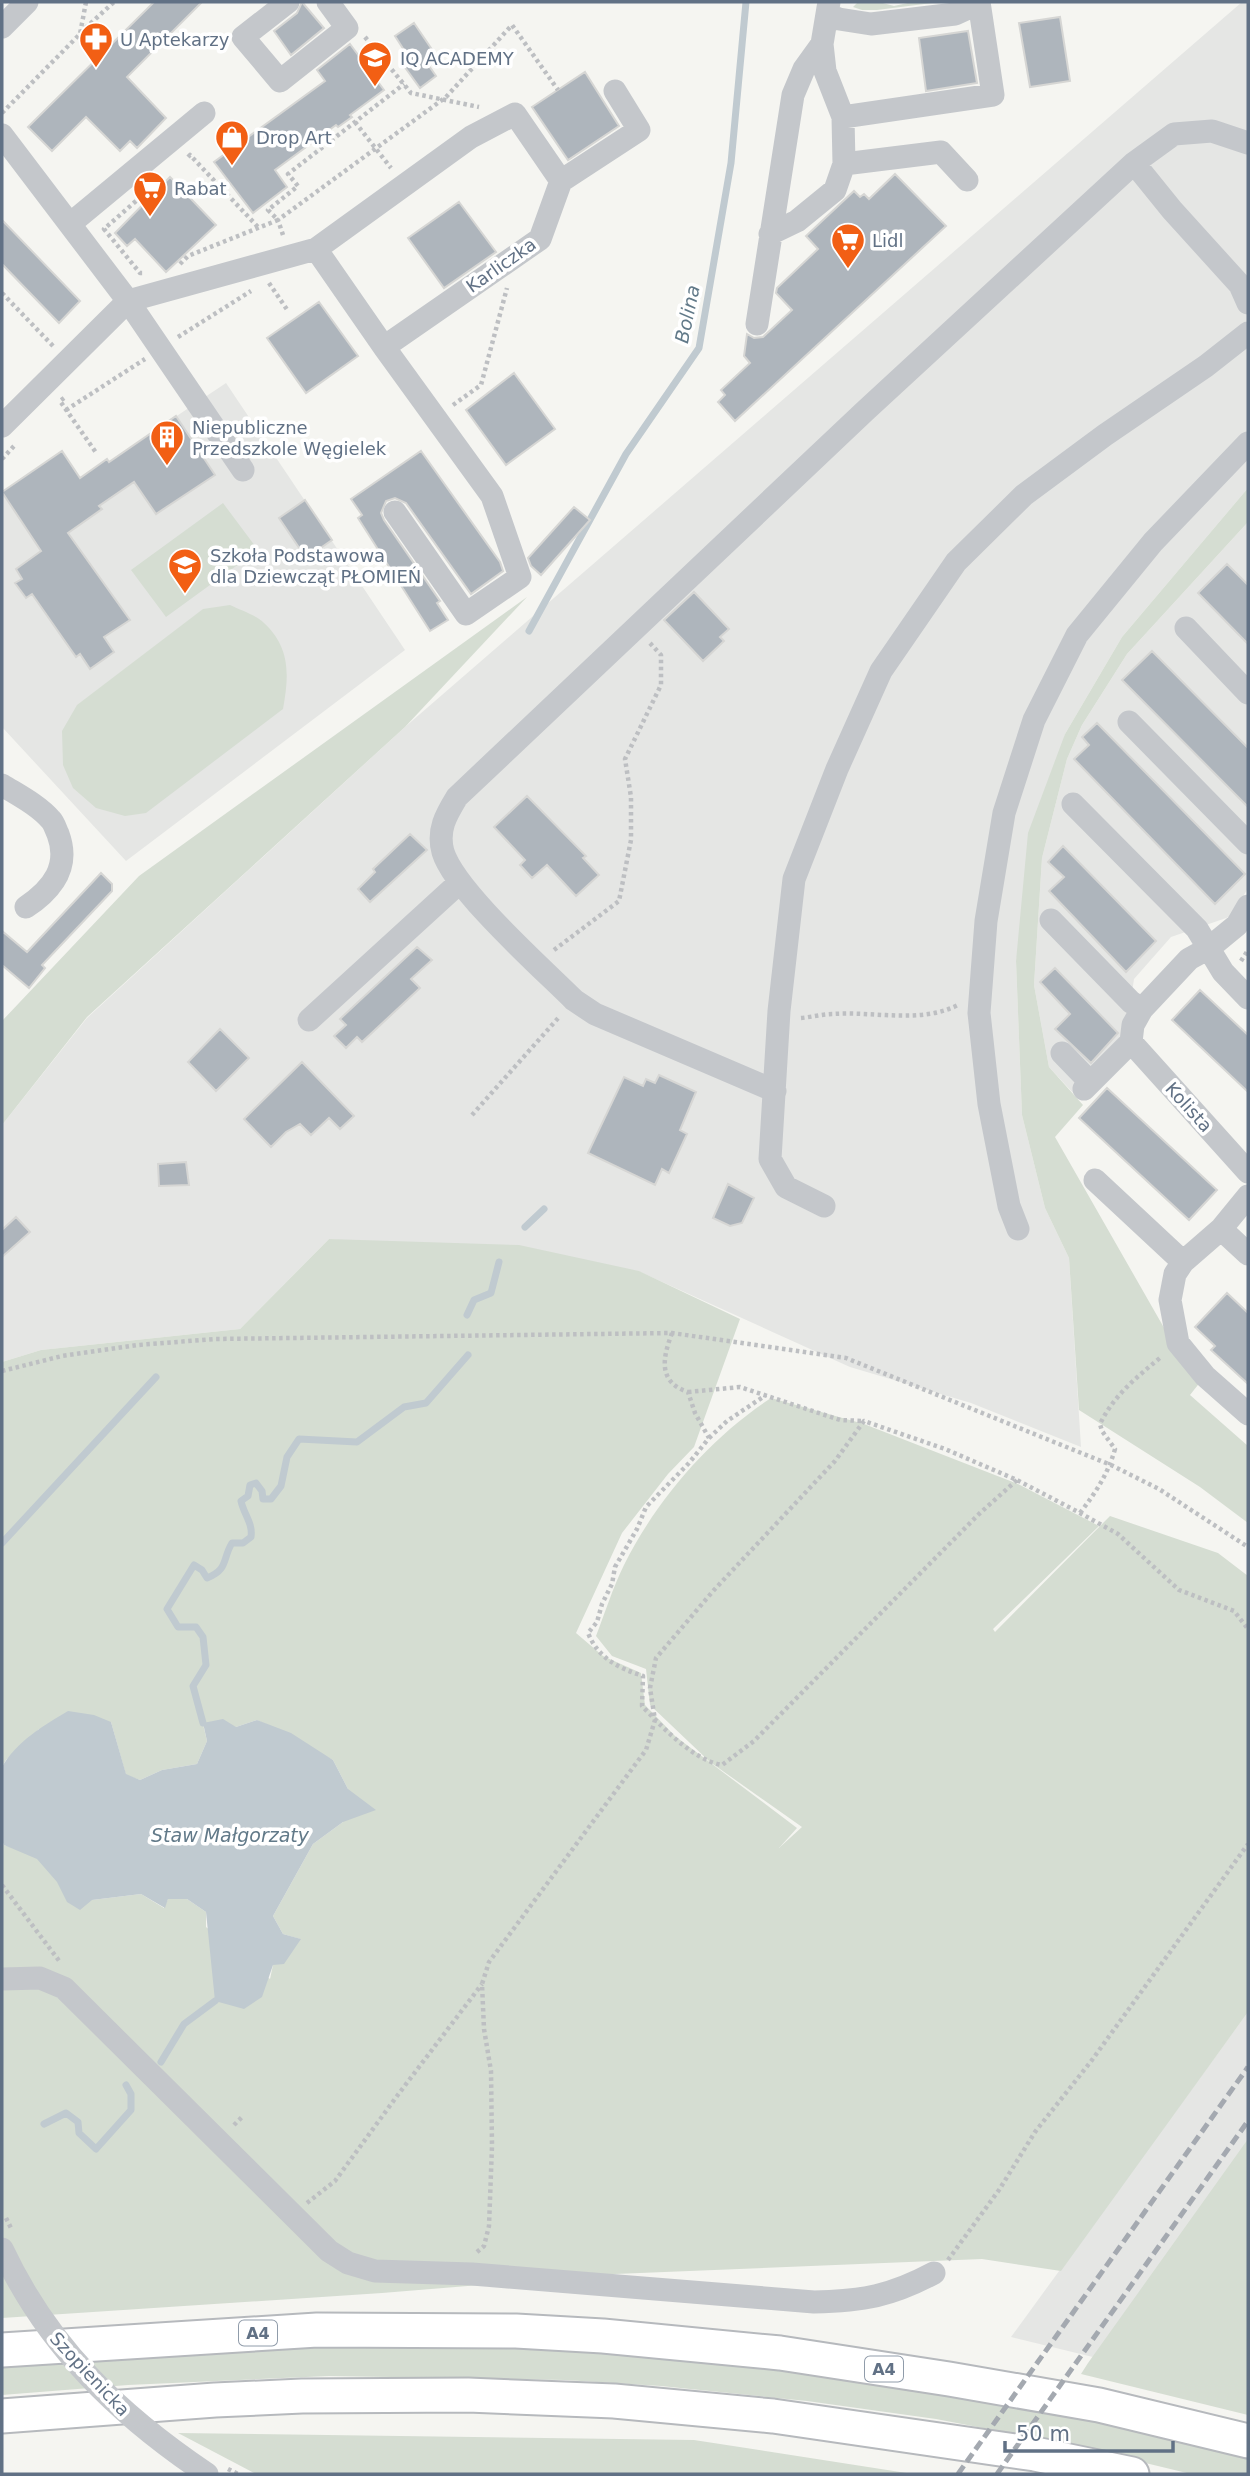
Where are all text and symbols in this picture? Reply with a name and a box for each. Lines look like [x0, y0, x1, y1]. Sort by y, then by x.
pharmacy icon: U Aptekarzy [77, 20, 115, 69]
place label: U Aptekarzy [120, 29, 230, 50]
school or university icon: IQ ACADEMY [356, 39, 394, 88]
place label: IQ ACADEMY [400, 48, 515, 69]
shop icon: Drop Art [213, 118, 251, 167]
place label: Drop Art [256, 127, 332, 148]
supermarket icon: Rabat [131, 169, 169, 218]
place label: Rabat [174, 178, 227, 199]
supermarket icon: Lidl [829, 221, 867, 270]
place label: Lidl [872, 230, 903, 251]
street label: Karliczka [462, 233, 540, 297]
water label: Bolina [670, 283, 704, 345]
place label: Niepubliczne Przedszkole Węgielek [192, 417, 387, 459]
building icon: Niepubliczne Przedszkole Węgielek [148, 418, 186, 467]
place label: Szkoła Podstawowa dla Dziewcząt PŁOMIEŃ [210, 545, 421, 587]
school or university icon: Szkoła Podstawowa dla Dziewcząt PŁOMIEŃ [166, 546, 204, 595]
street label: Kolista [1161, 1078, 1217, 1136]
water label: Staw Małgorzaty [151, 1824, 310, 1846]
road number: A4 [239, 2320, 277, 2346]
street label: Szopienicka [46, 2328, 134, 2420]
road number: A4 [865, 2356, 903, 2382]
scale bar [1005, 2410, 1173, 2454]
text: 50 m [1016, 2422, 1070, 2446]

